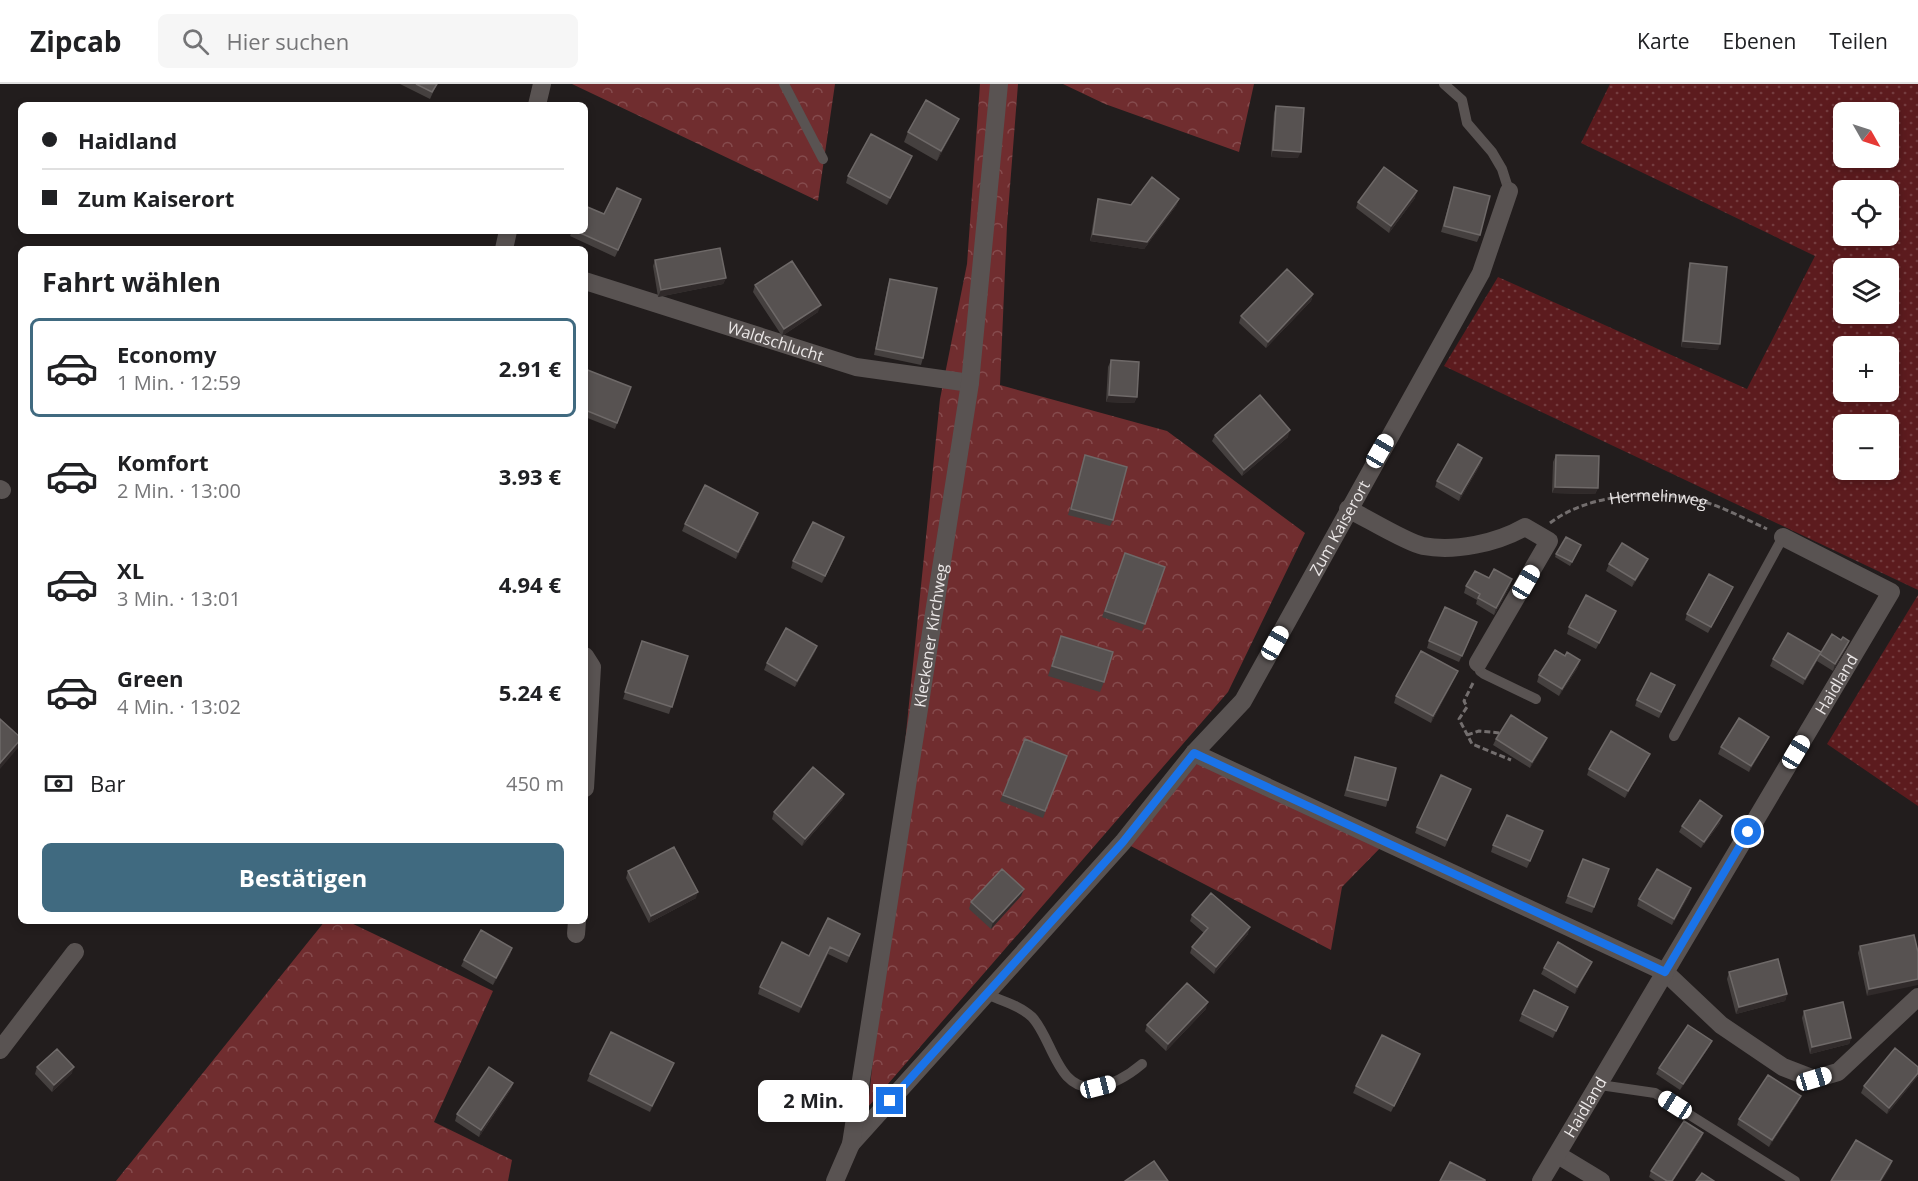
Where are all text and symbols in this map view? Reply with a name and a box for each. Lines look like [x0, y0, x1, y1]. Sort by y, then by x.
search box [158, 14, 578, 68]
text: Zipcab [30, 22, 122, 60]
icon: search [179, 25, 212, 58]
text: Hier suchen [227, 26, 349, 56]
text: Karte [1637, 27, 1690, 55]
text: Ebenen [1723, 27, 1796, 55]
text: Teilen [1829, 27, 1888, 55]
north arrow [1833, 102, 1899, 168]
map controls [1833, 102, 1899, 480]
text: Haidland [78, 125, 177, 155]
button: locate [1833, 180, 1899, 246]
text: Zum Kaiserort [78, 183, 234, 213]
button: layers [1833, 258, 1899, 324]
text: Fahrt wählen [42, 263, 221, 300]
street label: Waldschlucht [725, 316, 827, 367]
button: + [1833, 336, 1899, 402]
text: Economy [117, 339, 216, 369]
icon: car [45, 341, 99, 395]
text: 2.91 € [499, 353, 561, 383]
text: 1 Min. · 12:59 [117, 369, 241, 396]
button: − [1833, 414, 1899, 480]
car [1363, 431, 1397, 471]
text: Komfort [117, 447, 209, 477]
icon: car [45, 449, 99, 503]
text: 3.93 € [499, 461, 561, 491]
street label: Zum Kaiserort [1304, 476, 1375, 579]
text: 2 Min. · 13:00 [117, 477, 241, 504]
street label: Hermelinweg [1607, 484, 1711, 513]
text: XL [117, 555, 144, 585]
icon: car [45, 557, 99, 611]
street label: Kleckener Kirchweg [908, 562, 953, 709]
car [1509, 562, 1543, 602]
text: 4.94 € [499, 569, 561, 599]
text: 3 Min. · 13:01 [117, 585, 241, 612]
car [1258, 623, 1292, 663]
street label: Haidland [1810, 650, 1863, 719]
text: Green [117, 663, 183, 693]
icon: car [45, 665, 99, 719]
text: 5.24 € [499, 677, 561, 707]
text: 4 Min. · 13:02 [117, 693, 241, 720]
car [1779, 732, 1813, 772]
icon: cash [42, 767, 75, 800]
text: Bar [90, 768, 125, 798]
text: 450 m [506, 770, 564, 797]
route start [1734, 818, 1761, 845]
button: Bestätigen [42, 843, 564, 912]
car [1794, 1065, 1834, 1093]
street label: Haidland [1558, 1073, 1612, 1142]
car [1078, 1074, 1118, 1100]
callout: 2 Min. [758, 1080, 869, 1122]
text: 2 Min. [783, 1087, 844, 1114]
route end [876, 1087, 903, 1114]
car [1655, 1088, 1695, 1122]

